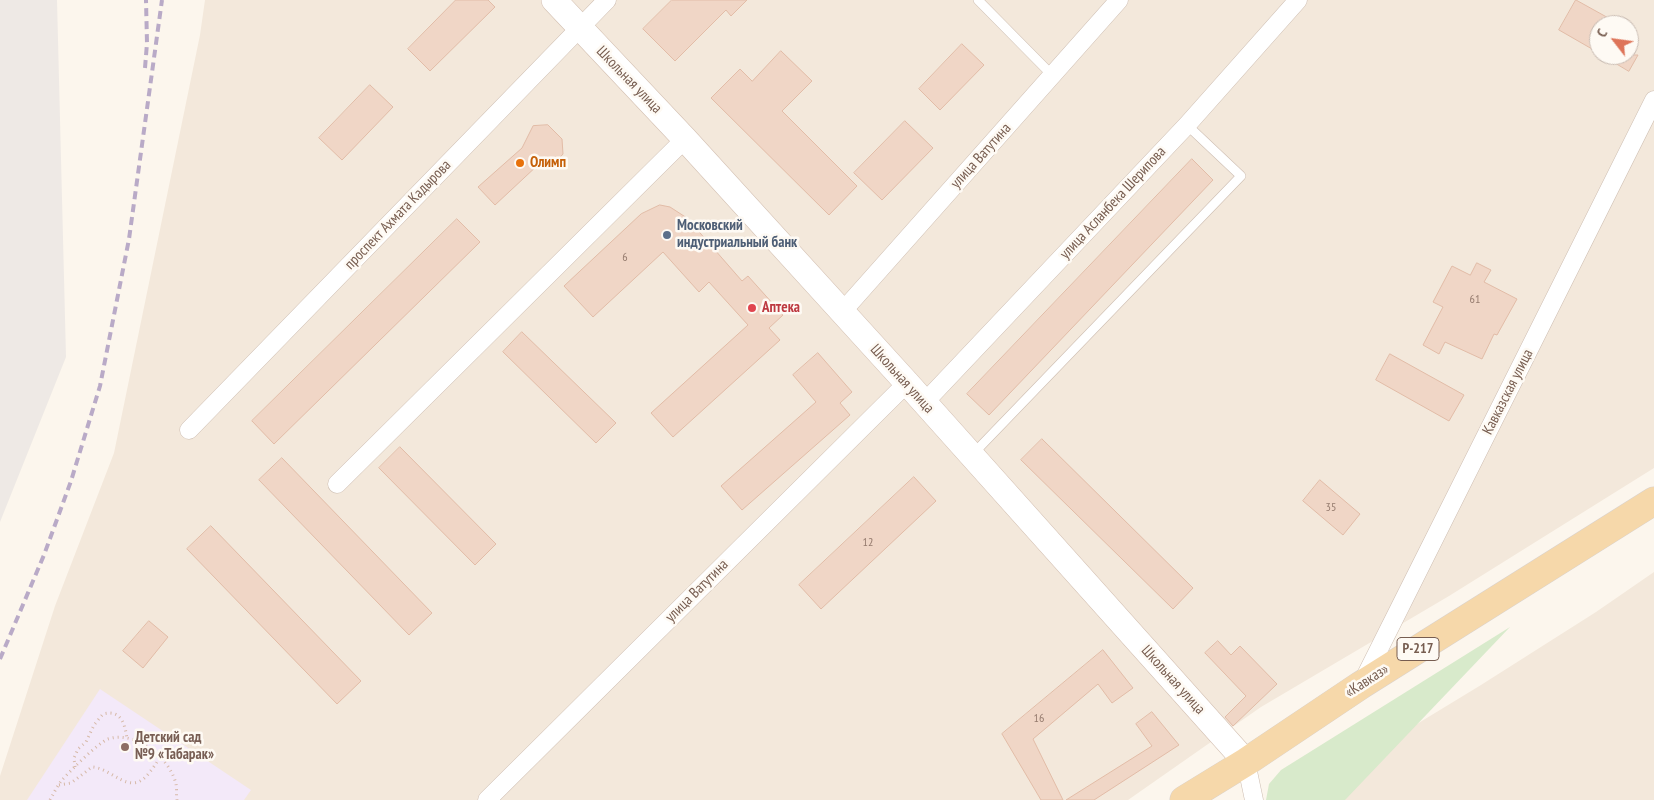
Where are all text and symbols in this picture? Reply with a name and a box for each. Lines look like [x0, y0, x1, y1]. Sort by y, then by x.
north arrow [1589, 15, 1639, 65]
text: С [1592, 26, 1611, 40]
street label: Школьная улица [592, 43, 666, 117]
street label: улица Ватутина [947, 120, 1015, 192]
street label: улица Асланбека Шерипова [1056, 143, 1170, 263]
place label: Олимп [530, 154, 566, 172]
street label: проспект Ахмата Кадырова [341, 157, 455, 273]
marker: Олимп [514, 157, 526, 169]
place label: Московский индустриальный банк [677, 217, 797, 252]
marker: Московский индустриальный банк [661, 229, 673, 241]
house number: 6 [622, 251, 628, 265]
house number: 61 [1470, 293, 1480, 307]
place label: Аптека [762, 299, 800, 317]
marker: Аптека [746, 302, 758, 314]
street label: Школьная улица [866, 341, 938, 417]
street label: Кавказская улица [1479, 346, 1537, 438]
house number: 35 [1326, 501, 1336, 515]
house number: 12 [863, 536, 873, 550]
street label: улица Ватутина [662, 556, 732, 626]
road number: Р-217 [1397, 638, 1439, 661]
street label: Школьная улица [1137, 642, 1209, 718]
street label: «Кавказ» [1342, 660, 1392, 702]
house number: 16 [1034, 712, 1044, 726]
place label: Детский сад №9 «Табарак» [135, 729, 214, 764]
marker: Детский сад №9 «Табарак» [119, 741, 131, 753]

